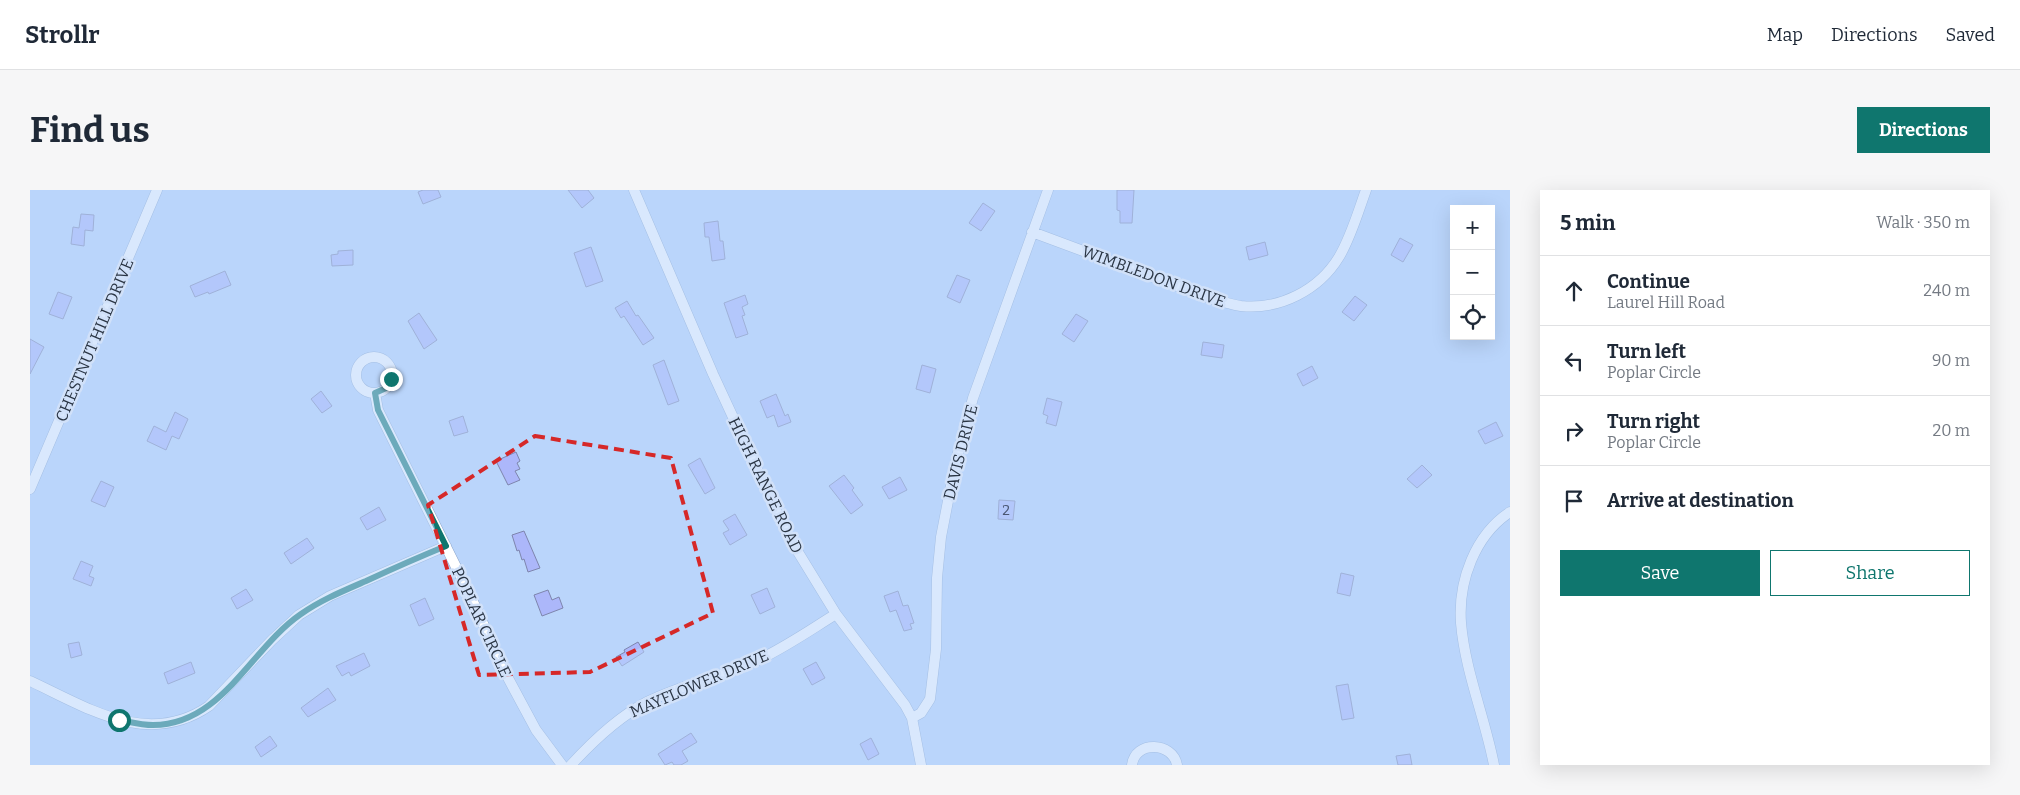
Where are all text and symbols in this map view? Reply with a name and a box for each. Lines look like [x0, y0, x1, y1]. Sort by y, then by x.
text: Strollr [25, 21, 100, 49]
text: Map [1767, 24, 1803, 46]
text: Directions [1831, 24, 1918, 46]
text: Saved [1946, 24, 1995, 46]
button: Directions [1857, 107, 1990, 153]
text: Find us [30, 109, 150, 151]
map controls [1450, 205, 1495, 340]
button: + [1450, 205, 1495, 250]
text: 5 min [1560, 210, 1616, 236]
text: Walk · 350 m [1876, 213, 1970, 232]
street label: WIMBLEDON DRIVE [1079, 242, 1228, 311]
button: − [1450, 250, 1495, 295]
street label: CHESTNUT HILL DRIVE [51, 256, 137, 425]
text: Continue [1607, 270, 1690, 293]
icon: ahead [1560, 277, 1588, 305]
text: 240 m [1923, 281, 1970, 300]
text: Laurel Hill Road [1607, 293, 1725, 312]
button: locate [1450, 295, 1495, 340]
text: Turn left [1607, 340, 1686, 363]
icon: left [1560, 347, 1588, 375]
text: 90 m [1932, 351, 1970, 370]
text: Poplar Circle [1607, 363, 1701, 382]
route end [380, 368, 403, 391]
street label: DAVIS DRIVE [939, 402, 982, 502]
text: Turn right [1607, 410, 1700, 433]
street label: HIGH RANGE ROAD [724, 414, 807, 556]
icon: right [1560, 417, 1588, 445]
text: 20 m [1933, 421, 1970, 440]
text: Poplar Circle [1607, 433, 1701, 452]
icon: arrive [1560, 487, 1588, 515]
text: Arrive at destination [1607, 489, 1794, 512]
house number: 2 [1002, 502, 1010, 519]
button: Save [1560, 550, 1760, 596]
button: Share [1770, 550, 1970, 596]
street label: POPLAR CIRCLE [448, 564, 515, 680]
street label: MAYFLOWER DRIVE [627, 646, 772, 721]
route start [108, 709, 131, 732]

